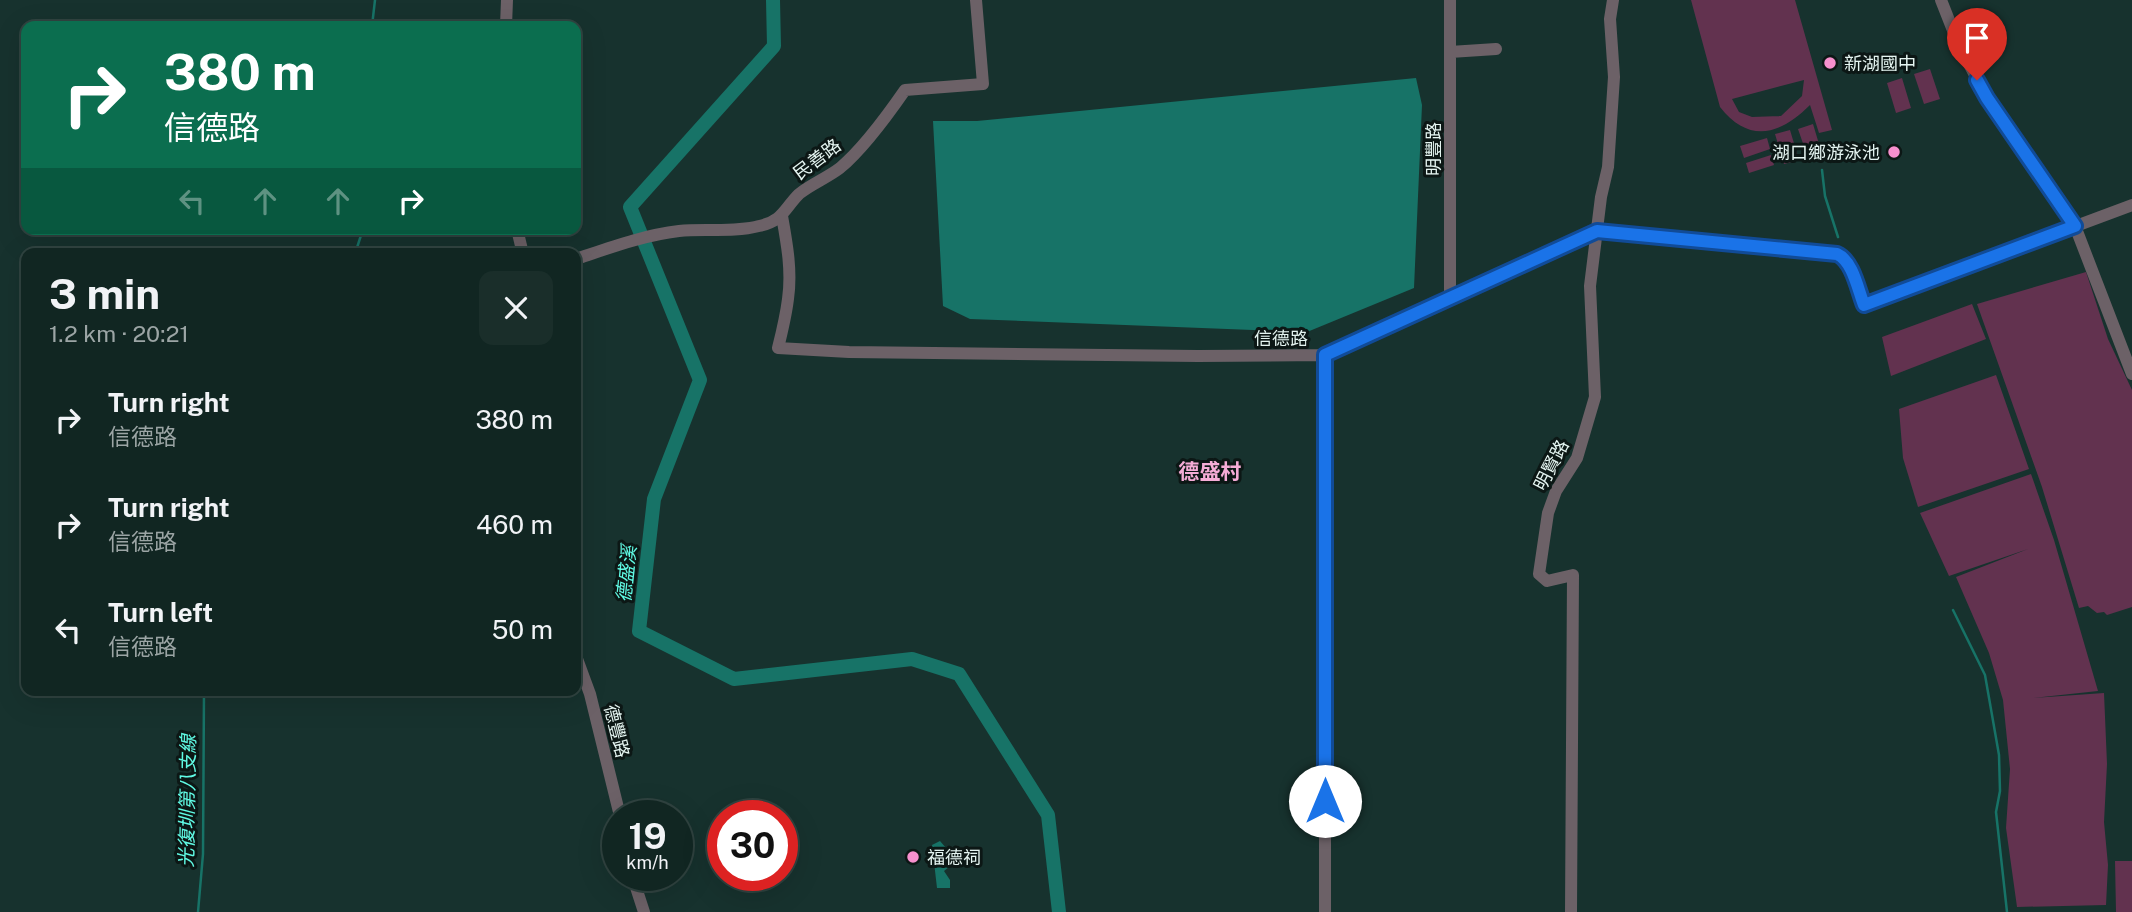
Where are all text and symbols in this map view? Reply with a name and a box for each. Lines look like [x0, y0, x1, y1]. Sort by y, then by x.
pin [1947, 8, 2007, 80]
icon: arrive [1958, 19, 1996, 57]
text: 380 m [164, 43, 316, 101]
icon: right [49, 49, 140, 140]
place label: 新湖國中 [1844, 53, 1916, 74]
marker: 新湖國中 [1822, 55, 1838, 71]
text: 信德路 [164, 109, 260, 146]
street label: 明豐路 [1423, 122, 1444, 176]
street label: 民善路 [789, 134, 845, 184]
place label: 湖口鄉游泳池 [1772, 142, 1880, 163]
marker: 湖口鄉游泳池 [1886, 144, 1902, 160]
icon: left [173, 182, 211, 220]
icon: ahead [246, 182, 284, 220]
icon: ahead [319, 182, 357, 220]
icon: right [392, 182, 430, 220]
text: 3 min [49, 269, 160, 318]
button: close [479, 271, 553, 345]
text: 1.2 km · 20:21 [49, 320, 189, 347]
street label: 信德路 [1254, 328, 1308, 349]
text: Turn right [108, 387, 230, 418]
icon: right [49, 401, 87, 439]
text: 380 m [475, 404, 553, 435]
text: 信德路 [108, 423, 177, 450]
street label: 明賢路 [1529, 436, 1573, 494]
district label: 德盛村 [1179, 459, 1242, 484]
text: Turn right [108, 492, 230, 523]
icon: right [49, 506, 87, 544]
text: 460 m [476, 509, 553, 540]
text: 信德路 [108, 528, 177, 555]
water label: 德盛溪 [612, 542, 640, 604]
text: Turn left [108, 597, 213, 628]
icon: left [49, 611, 87, 649]
text: 50 m [492, 614, 553, 645]
text: 信德路 [108, 633, 177, 660]
street label: 德豐路 [600, 702, 634, 760]
water label: 光復圳第八支線 [175, 732, 199, 868]
position arrow [1288, 764, 1362, 838]
speed limit sign: 30 [707, 800, 798, 891]
text: 19 [628, 816, 667, 857]
place label: 福德祠 [927, 847, 981, 868]
marker: 福德祠 [905, 849, 921, 865]
text: km/h [626, 852, 669, 873]

